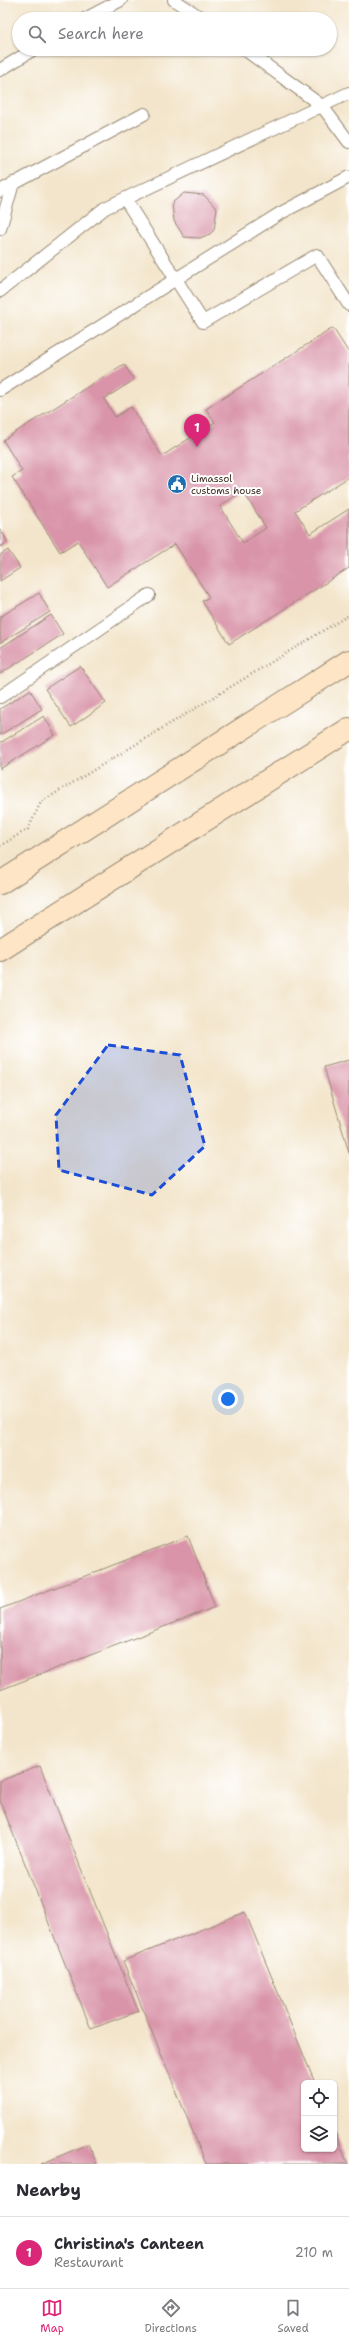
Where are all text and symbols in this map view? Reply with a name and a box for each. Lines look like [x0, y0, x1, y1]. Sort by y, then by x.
search box [12, 12, 337, 56]
icon: search [26, 23, 48, 45]
text: Search here [58, 24, 144, 44]
pin: 1 [184, 414, 210, 447]
place label: Limassol customs house [191, 472, 262, 497]
public building icon: Limassol customs house [166, 473, 188, 495]
your location [218, 1389, 238, 1409]
map controls [301, 2080, 337, 2152]
button: locate [301, 2080, 337, 2116]
button: layers [301, 2116, 337, 2152]
text: Nearby [16, 2179, 81, 2201]
text: Christina's Canteen [54, 2234, 204, 2254]
text: 1 [26, 2244, 32, 2261]
text: 210 m [295, 2244, 333, 2261]
text: Restaurant [54, 2254, 124, 2271]
tab: Map [40, 2297, 64, 2336]
tab: Directions [144, 2297, 197, 2336]
tab: Saved [277, 2297, 309, 2336]

